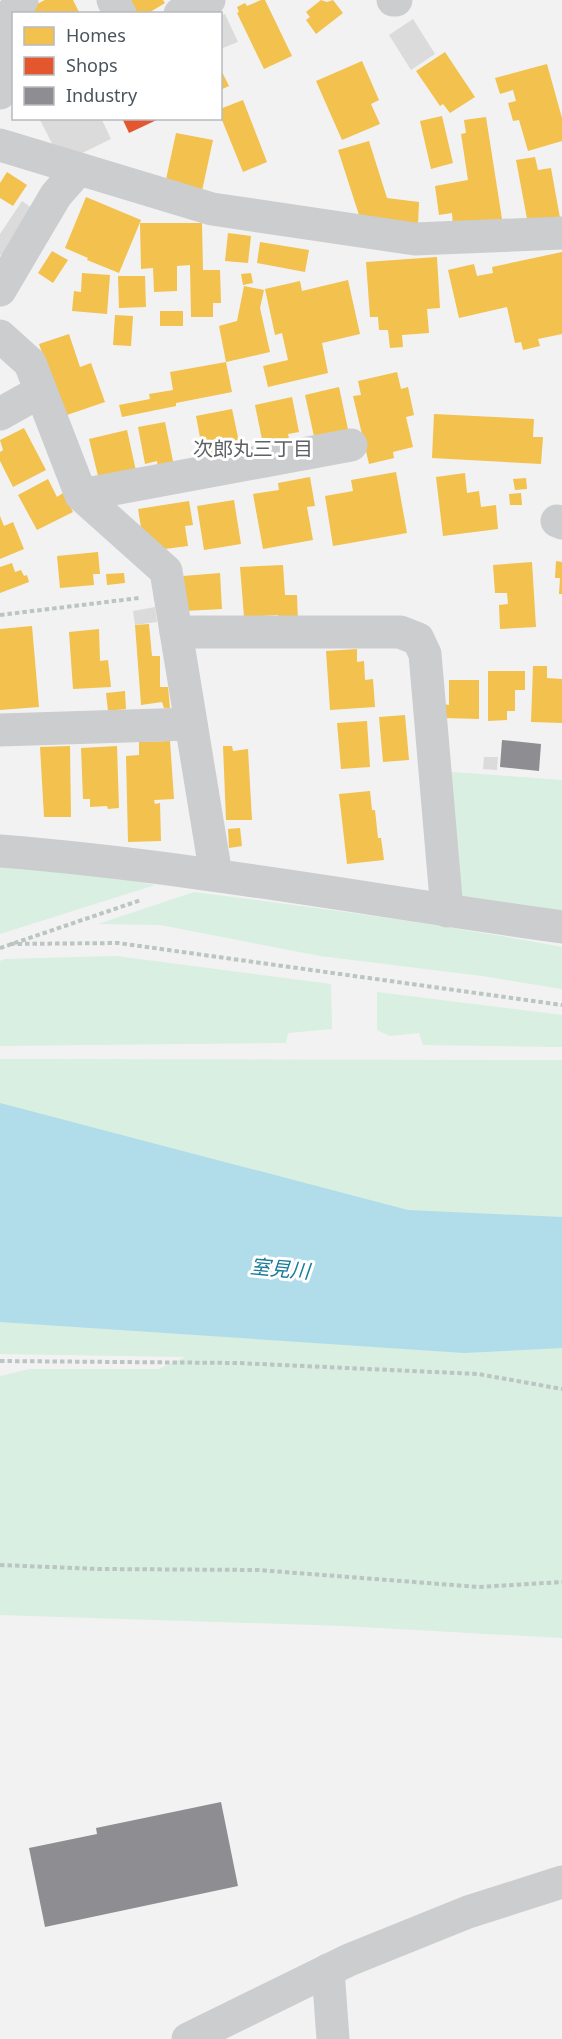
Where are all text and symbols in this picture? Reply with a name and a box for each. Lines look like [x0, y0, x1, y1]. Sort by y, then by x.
legend [12, 12, 222, 120]
text: Homes [66, 23, 126, 47]
text: Shops [66, 53, 118, 77]
text: Industry [66, 83, 138, 107]
district label: 次郎丸三丁目 [193, 435, 313, 462]
water label: 室見川 [249, 1252, 313, 1285]

